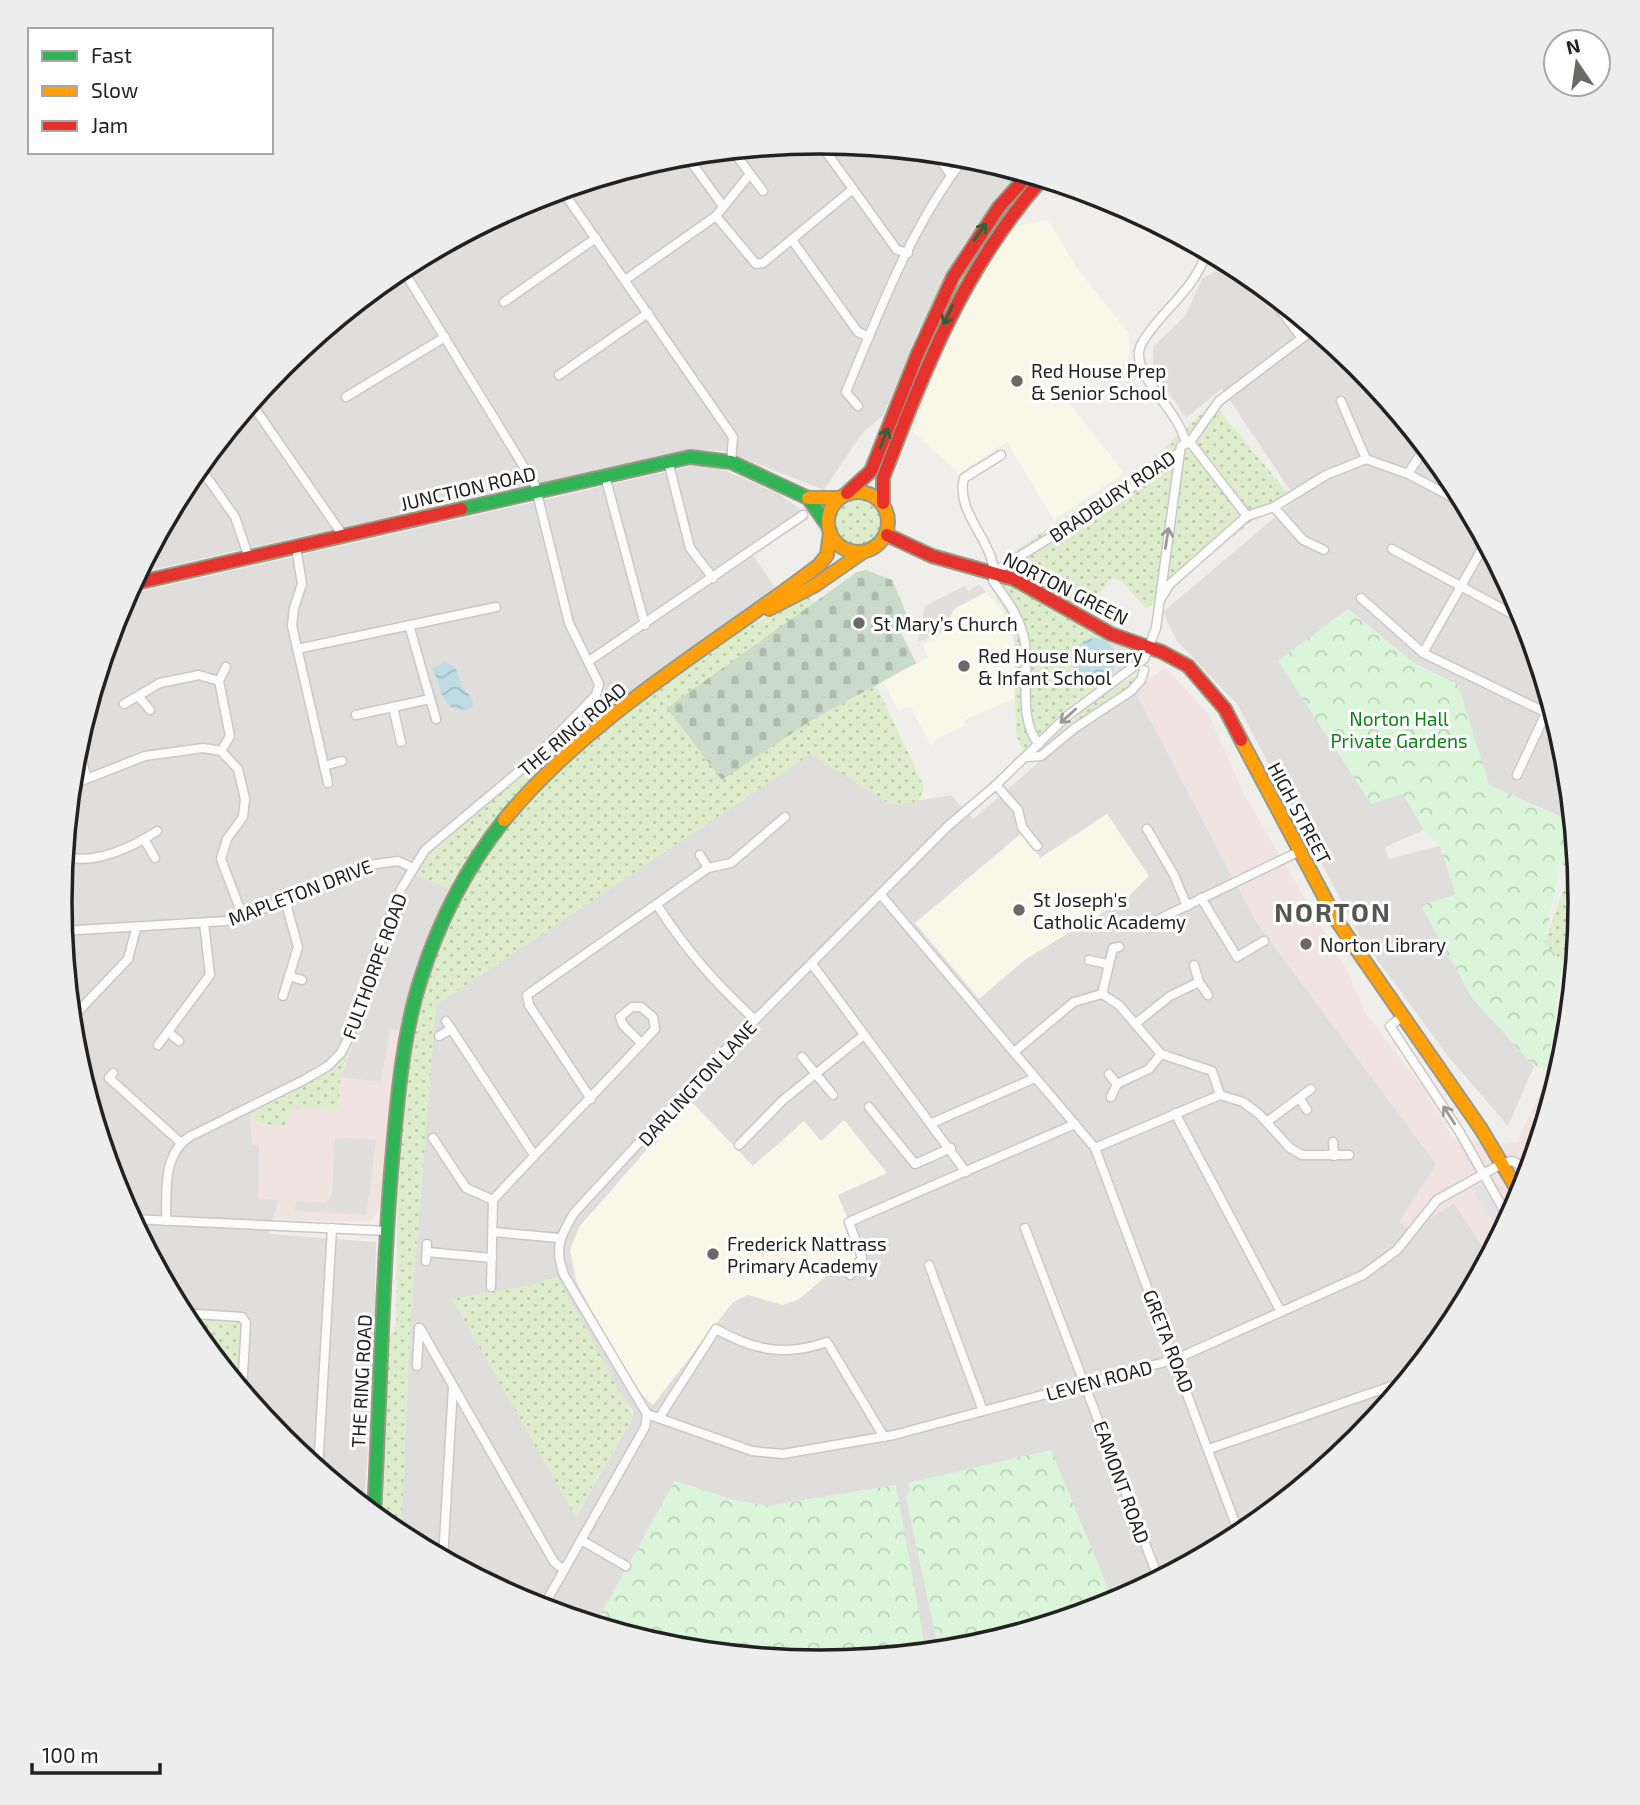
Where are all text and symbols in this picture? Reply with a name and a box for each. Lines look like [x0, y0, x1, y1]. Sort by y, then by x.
legend [28, 28, 273, 154]
north arrow [1542, 28, 1612, 98]
text: N [1564, 33, 1582, 59]
text: Fast [91, 42, 132, 67]
text: Slow [91, 77, 138, 102]
text: Jam [91, 112, 128, 137]
one-way arrow [972, 223, 987, 242]
one-way arrow [941, 304, 954, 325]
place label: Red House Prep & Senior School [1031, 359, 1167, 404]
marker: Red House Prep & Senior School [1009, 373, 1025, 389]
one-way arrow [879, 428, 892, 450]
street label: BRADBURY ROAD [1045, 445, 1179, 547]
street label: JUNCTION ROAD [398, 461, 538, 515]
one-way arrow [1161, 527, 1174, 550]
street label: NORTON GREEN [1000, 547, 1132, 629]
place label: St Mary’s Church [873, 612, 1018, 635]
marker: St Mary’s Church [851, 615, 867, 631]
place label: Red House Nursery & Infant School [978, 644, 1143, 689]
marker: Red House Nursery & Infant School [956, 658, 972, 674]
street label: THE RING ROAD [513, 677, 631, 781]
one-way arrow [1060, 707, 1077, 724]
park label: Norton Hall Private Gardens [1330, 707, 1468, 752]
street label: HIGH STREET [1263, 758, 1337, 868]
street label: MAPLETON DRIVE [225, 854, 375, 930]
place label: St Joseph's Catholic Academy [1033, 888, 1186, 933]
street label: FULTHORPE ROAD [337, 890, 411, 1042]
district label: NORTON [1274, 896, 1392, 927]
marker: St Joseph's Catholic Academy [1011, 902, 1027, 918]
place label: Norton Library [1320, 933, 1446, 956]
marker: Norton Library [1298, 936, 1314, 952]
street label: DARLINGTON LANE [633, 1016, 761, 1150]
one-way arrow [1441, 1106, 1455, 1126]
place label: Frederick Nattrass Primary Academy [727, 1232, 887, 1277]
marker: Frederick Nattrass Primary Academy [705, 1246, 721, 1262]
street label: GRETA ROAD [1139, 1286, 1199, 1396]
street label: THE RING ROAD [346, 1314, 376, 1448]
street label: LEVEN ROAD [1043, 1355, 1155, 1405]
street label: EAMONT ROAD [1089, 1418, 1155, 1546]
scale bar [32, 1731, 159, 1775]
text: 100 m [42, 1742, 99, 1767]

